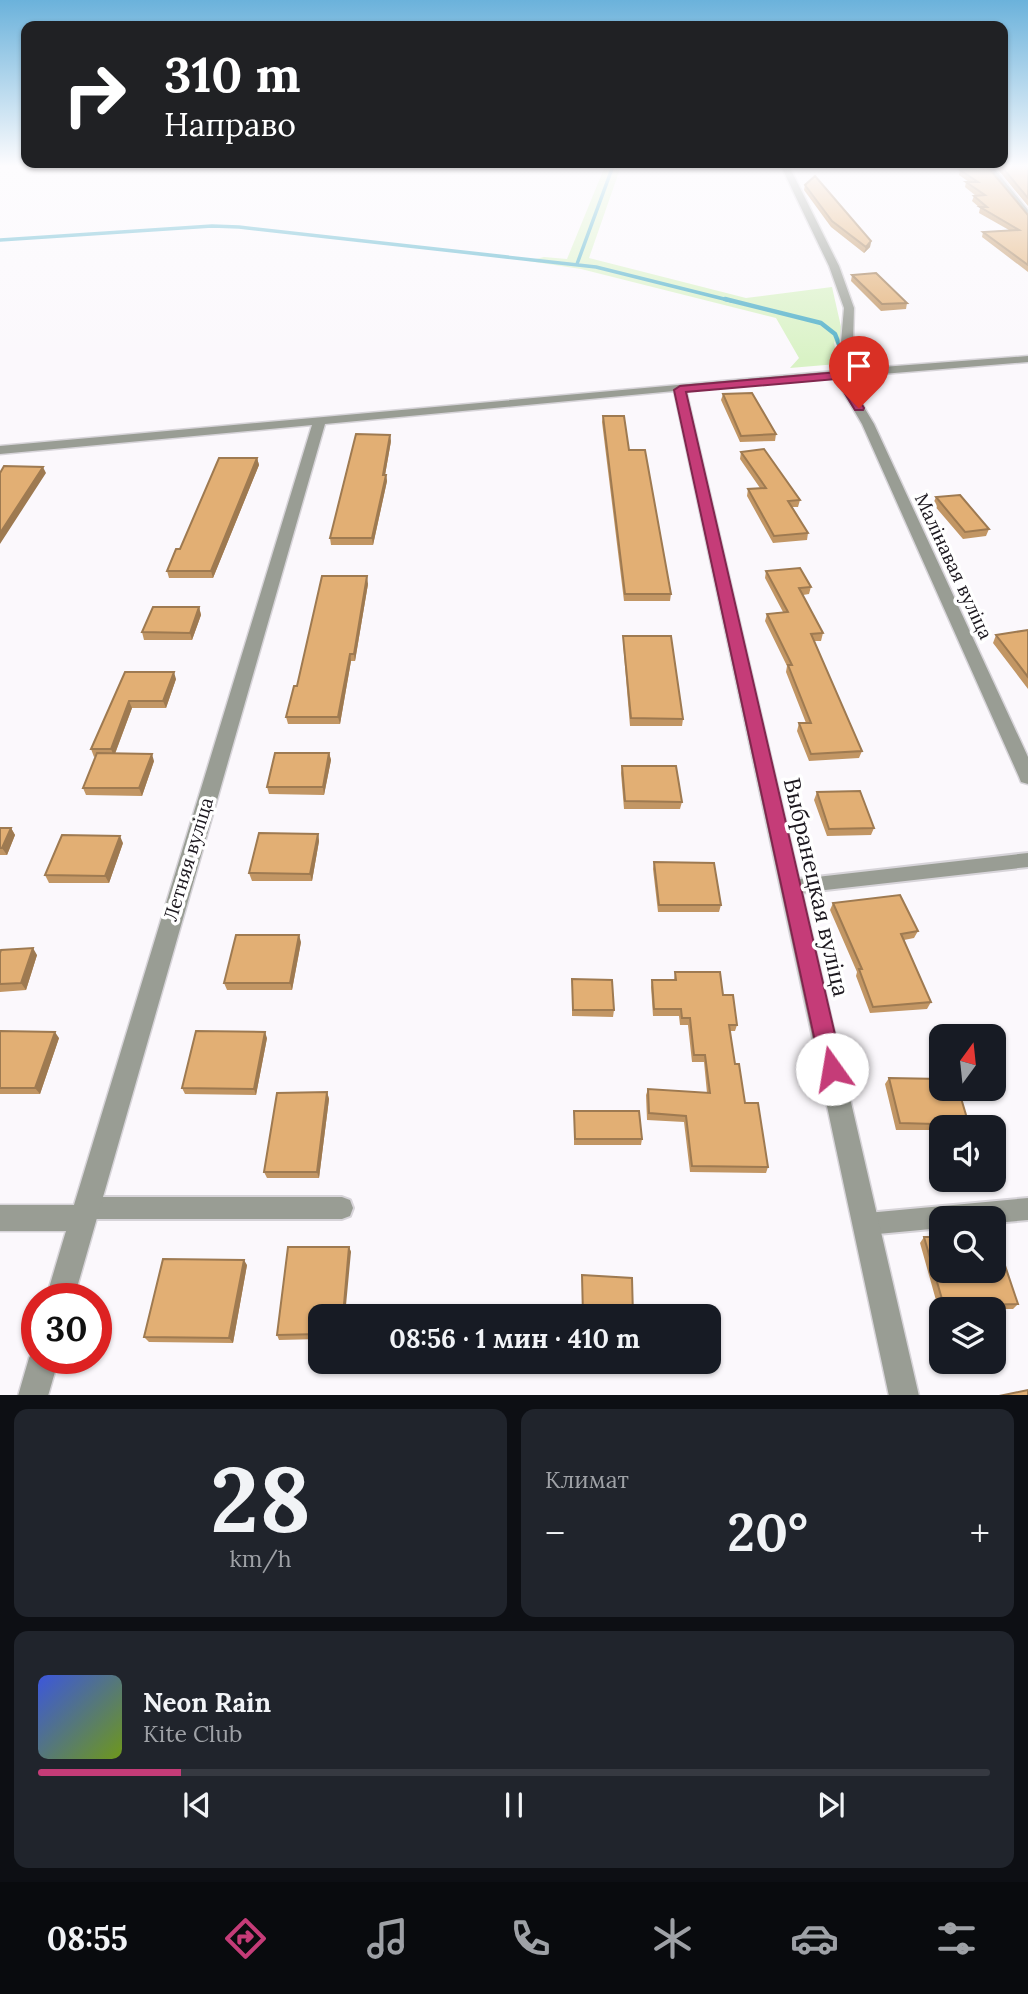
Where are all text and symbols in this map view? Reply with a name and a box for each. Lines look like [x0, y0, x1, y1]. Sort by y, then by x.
text: 310 m [164, 43, 300, 105]
icon: right [49, 49, 140, 140]
text: Направо [164, 104, 296, 145]
pin [829, 336, 889, 408]
icon: arrive [840, 347, 878, 385]
street label: Малінавая вуліца [910, 489, 998, 643]
street label: Выбранецкая вуліца [778, 775, 856, 999]
street label: Летняя вуліца [158, 794, 218, 924]
north arrow [929, 1024, 1006, 1101]
map controls [929, 1024, 1006, 1374]
position arrow [795, 1032, 869, 1106]
button: sound [929, 1115, 1006, 1192]
button: search [929, 1206, 1006, 1283]
speed limit sign: 30 [21, 1283, 112, 1374]
button: layers [929, 1297, 1006, 1374]
text: 08:56 · 1 мин · 410 m [389, 1322, 640, 1355]
text: 28 [210, 1440, 311, 1557]
text: Климат [545, 1465, 629, 1494]
text: 20° [727, 1499, 808, 1565]
text: − [545, 1509, 565, 1557]
text: + [970, 1509, 990, 1557]
text: km/h [229, 1544, 292, 1573]
text: Neon Rain [143, 1686, 271, 1719]
text: Kite Club [143, 1719, 242, 1748]
icon: previous [178, 1786, 216, 1824]
icon: pause [495, 1786, 533, 1824]
icon: next [812, 1786, 850, 1824]
icon: directions [221, 1914, 270, 1963]
icon: music [363, 1914, 412, 1963]
icon: phone [506, 1914, 555, 1963]
icon: climate [648, 1914, 697, 1963]
icon: car [790, 1914, 839, 1963]
icon: filters [932, 1914, 981, 1963]
text: 08:55 [47, 1918, 128, 1959]

